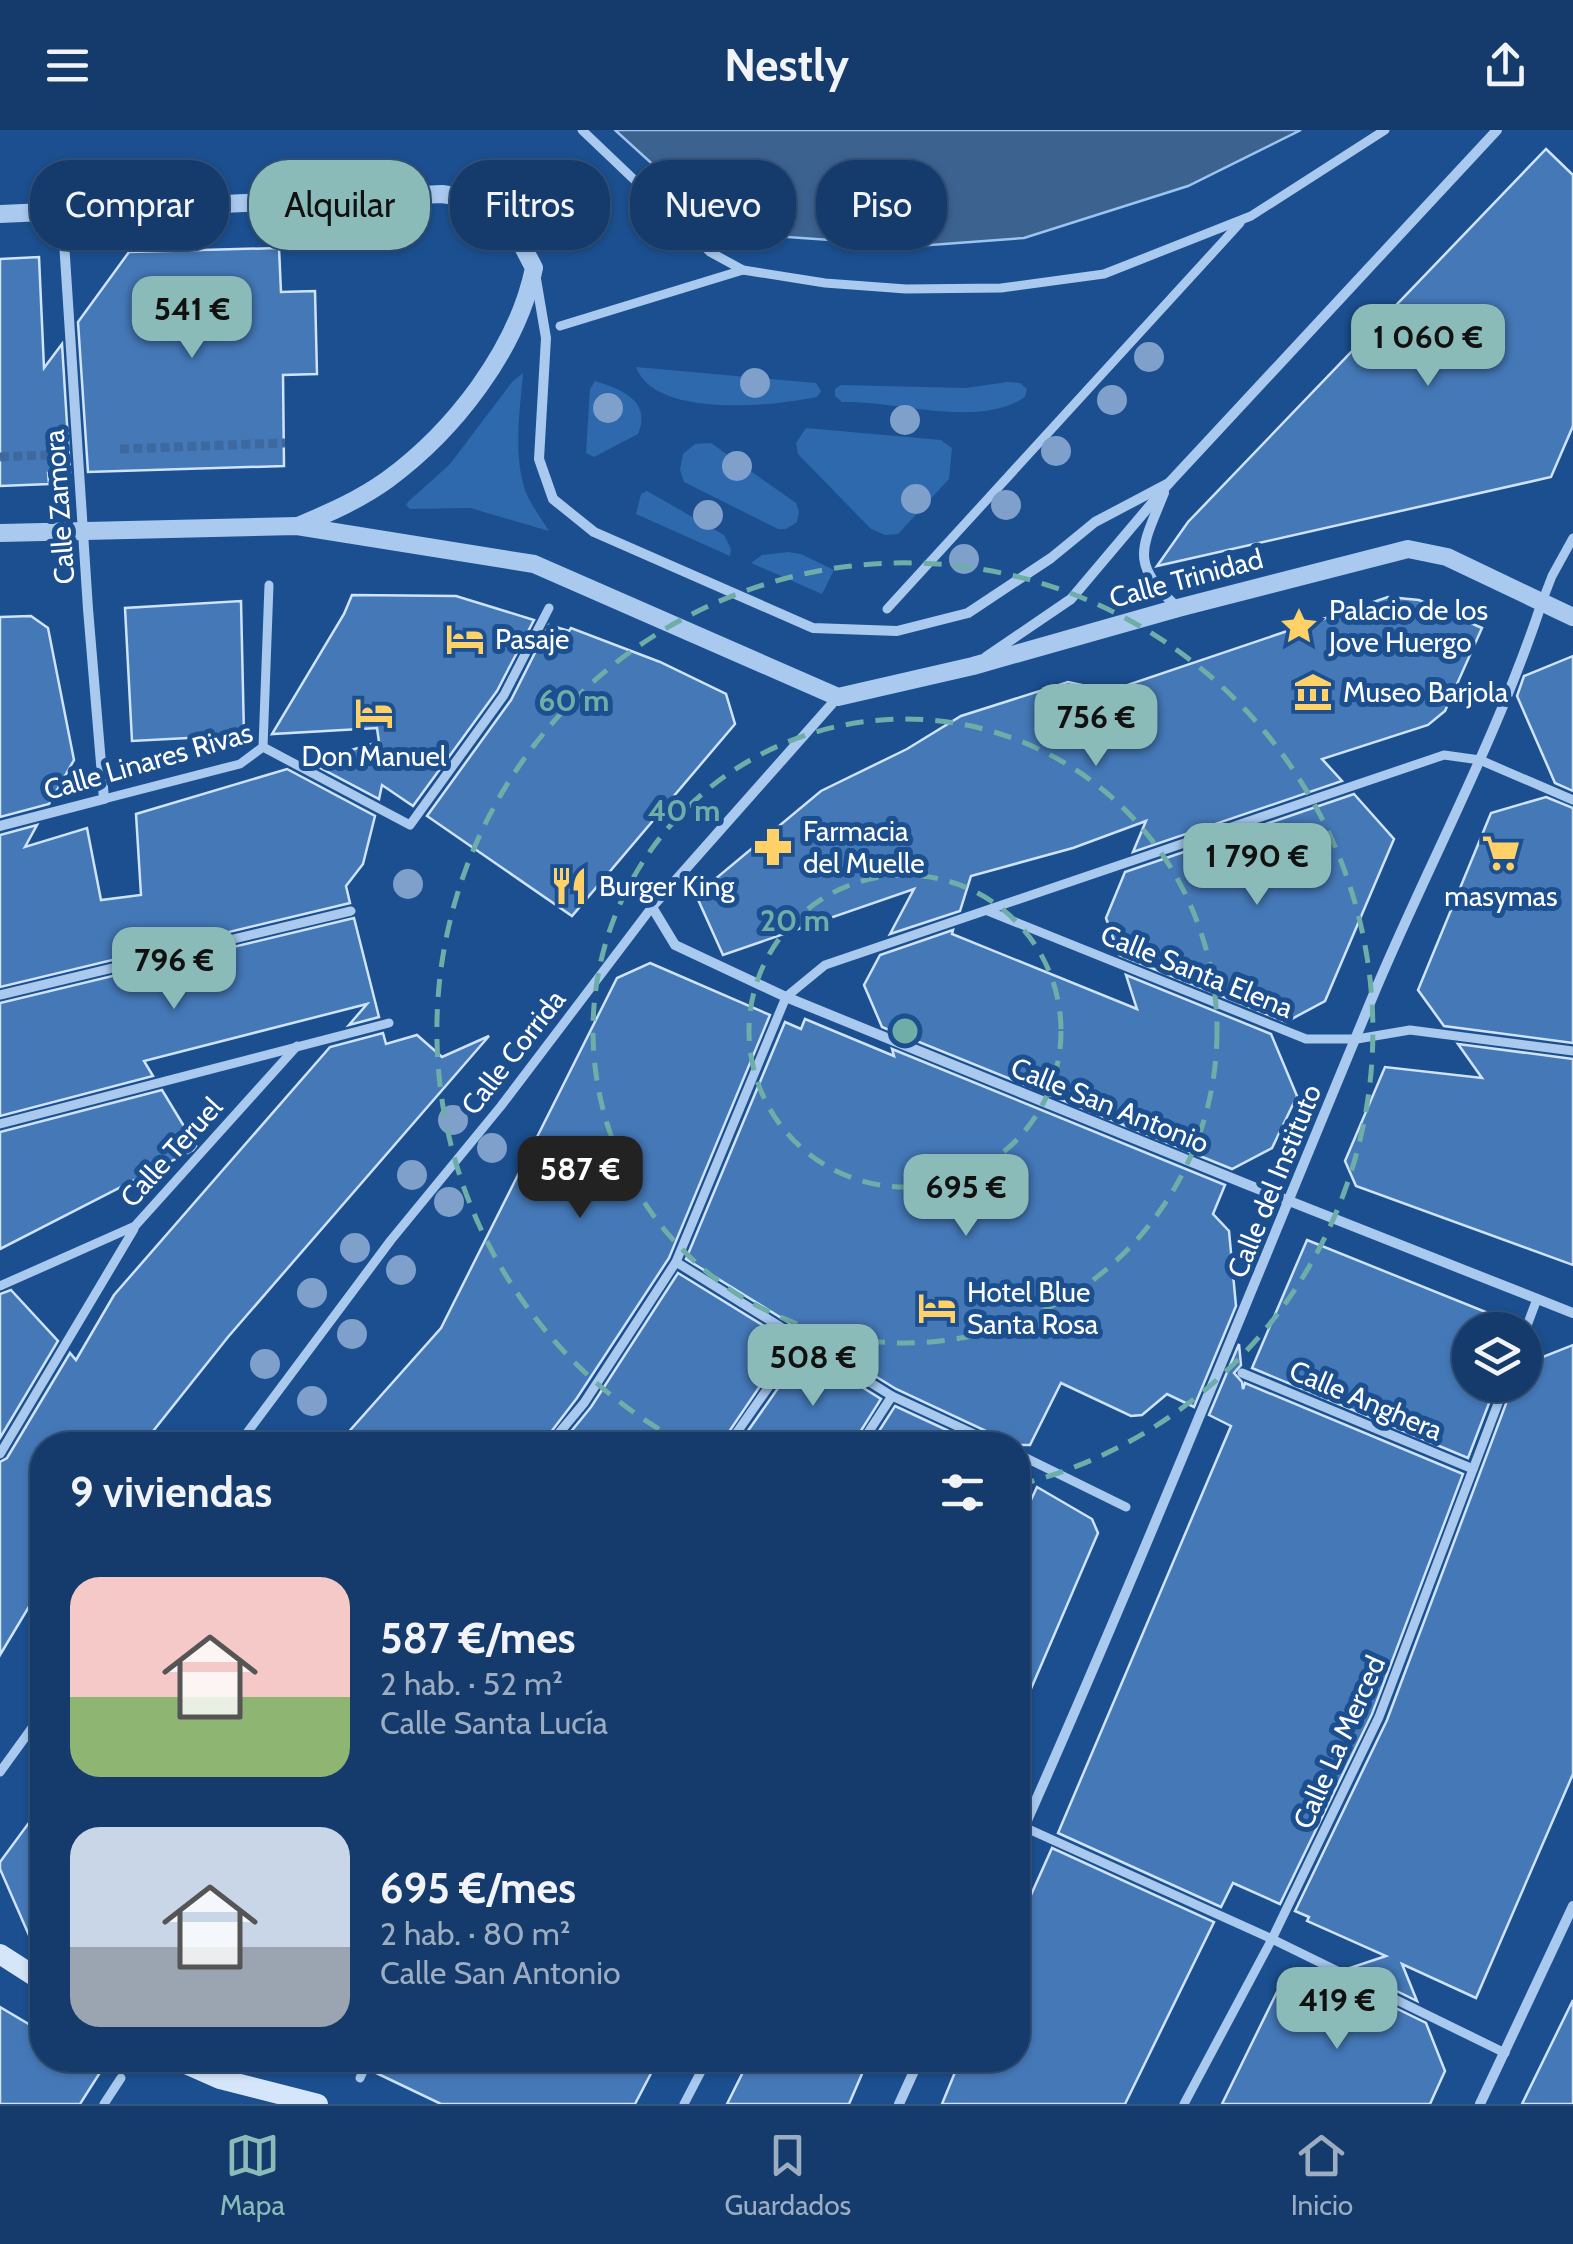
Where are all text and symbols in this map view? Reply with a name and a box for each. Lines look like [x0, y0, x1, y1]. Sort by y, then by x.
icon: menu [40, 38, 95, 93]
text: Nestly [724, 38, 849, 92]
icon: share [1478, 38, 1533, 93]
chip: Comprar [30, 160, 229, 250]
chip: Alquilar [249, 160, 430, 250]
chip: Filtros [450, 160, 610, 250]
chip: Nuevo [630, 160, 796, 250]
chip: Piso [816, 160, 947, 250]
pin: 541 € [122, 276, 262, 361]
text: 541 € [154, 289, 230, 328]
pin: 1 060 € [1336, 304, 1520, 389]
text: 1 060 € [1373, 317, 1483, 356]
street label: Calle Zamora [37, 428, 81, 585]
street label: Calle Trinidad [1105, 541, 1267, 615]
place label: Palacio de los Jove Huergo [1328, 593, 1488, 659]
place icon: Palacio de los Jove Huergo [1278, 605, 1320, 647]
hotel icon: Pasaje [444, 618, 486, 660]
place label: Pasaje [495, 622, 569, 656]
museum icon: Museo Barjola [1292, 671, 1334, 713]
place label: Museo Barjola [1343, 675, 1509, 709]
text: 60 m [539, 682, 609, 719]
pin: 756 € [1026, 684, 1166, 769]
hotel icon: Don Manuel [353, 692, 395, 734]
text: 756 € [1056, 697, 1136, 736]
street label: Calle Linares Rivas [40, 715, 256, 807]
place label: Don Manuel [302, 739, 447, 773]
text: 40 m [648, 792, 720, 829]
place label: Farmacia del Muelle [803, 814, 925, 880]
pin: 1 790 € [1165, 823, 1349, 908]
pharmacy icon: Farmacia del Muelle [752, 826, 794, 868]
supermarket icon: masymas [1480, 832, 1522, 874]
text: 1 790 € [1205, 836, 1309, 875]
restaurant icon: Burger King [548, 865, 590, 907]
place label: Burger King [599, 869, 735, 903]
place label: masymas [1444, 879, 1558, 913]
text: 20 m [760, 902, 830, 939]
street label: Calle Santa Elena [1096, 917, 1299, 1025]
pin: 796 € [104, 927, 244, 1012]
text: 796 € [134, 940, 214, 979]
street label: Calle Corrida [454, 982, 573, 1121]
centre of rings [887, 1013, 923, 1049]
street label: Calle San Antonio [1006, 1050, 1214, 1160]
street label: Calle del Instituto [1220, 1079, 1328, 1283]
street label: Calle Teruel [113, 1090, 229, 1214]
pin: 587 € [510, 1136, 650, 1221]
text: 587 € [540, 1149, 620, 1188]
pin: 695 € [896, 1154, 1036, 1239]
text: 695 € [926, 1167, 1006, 1206]
place label: Hotel Blue Santa Rosa [967, 1275, 1099, 1341]
hotel icon: Hotel Blue Santa Rosa [916, 1287, 958, 1329]
map controls [1452, 1312, 1542, 1402]
button: layers [1452, 1312, 1542, 1402]
pin: 508 € [743, 1324, 883, 1409]
text: 508 € [770, 1337, 856, 1376]
street label: Calle Anghera [1284, 1353, 1448, 1448]
icon: filters [935, 1465, 990, 1520]
text: 9 viviendas [70, 1466, 272, 1518]
text: 587 €/mes [380, 1612, 576, 1664]
icon: home [150, 1617, 270, 1737]
street label: Calle La Merced [1286, 1650, 1392, 1834]
text: 2 hab. · 52 m² [380, 1664, 563, 1703]
text: Calle Santa Lucía [380, 1703, 608, 1742]
text: 695 €/mes [380, 1862, 576, 1914]
icon: home [150, 1867, 270, 1987]
text: 2 hab. · 80 m² [380, 1914, 570, 1953]
text: Calle San Antonio [380, 1953, 621, 1992]
pin: 419 € [1267, 1967, 1407, 2052]
text: 419 € [1298, 1980, 1376, 2019]
tab: Mapa [220, 2128, 285, 2222]
tab: Guardados [724, 2128, 851, 2222]
tab: Inicio [1291, 2128, 1353, 2222]

